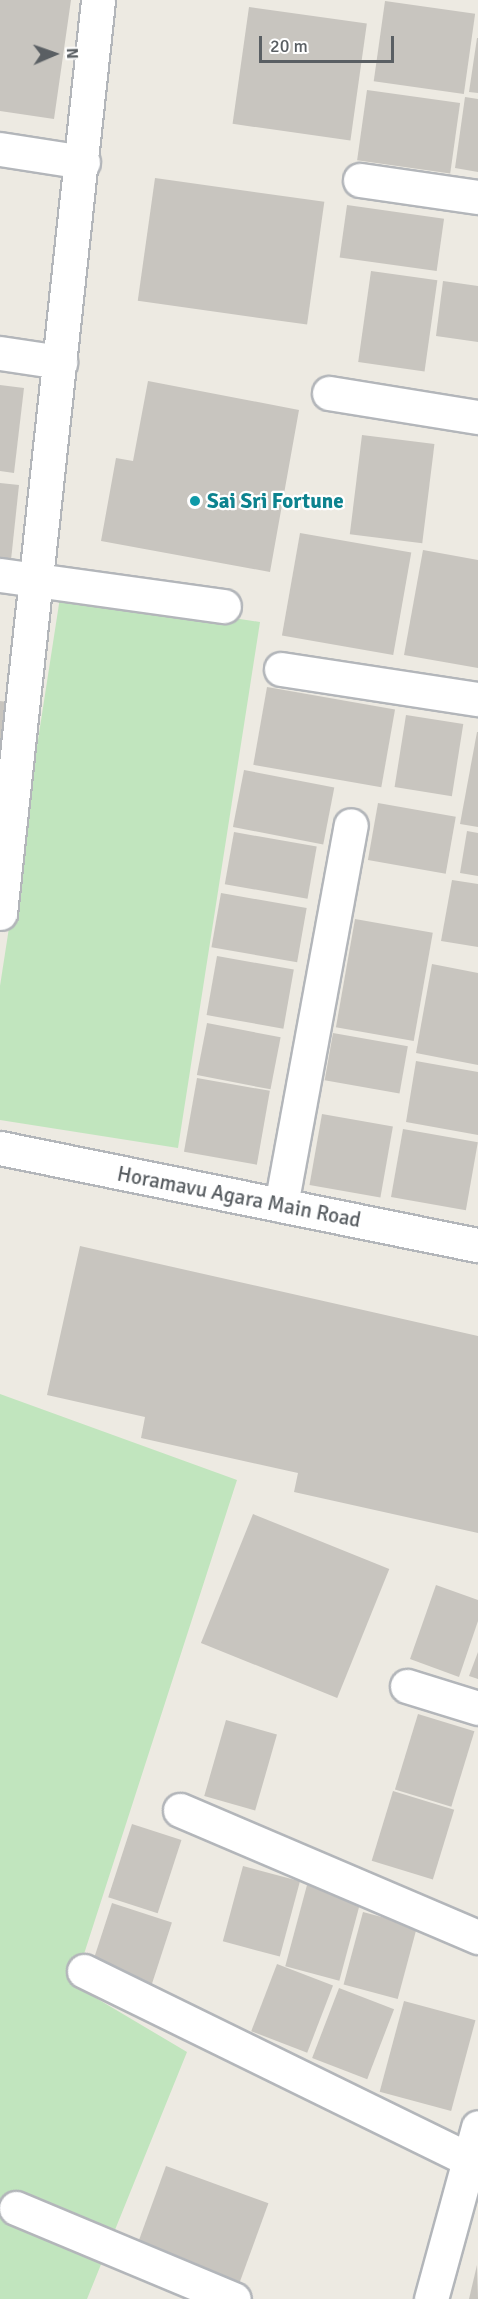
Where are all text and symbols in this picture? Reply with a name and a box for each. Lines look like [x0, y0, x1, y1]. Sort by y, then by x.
north arrow [24, 24, 84, 84]
scale bar [262, 24, 397, 62]
text: 20 m [270, 35, 308, 57]
text: N [62, 47, 82, 59]
place label: Sai Sri Fortune [207, 488, 344, 514]
marker: Sai Sri Fortune [188, 494, 202, 508]
street label: Horamavu Agara Main Road [115, 1161, 363, 1233]

